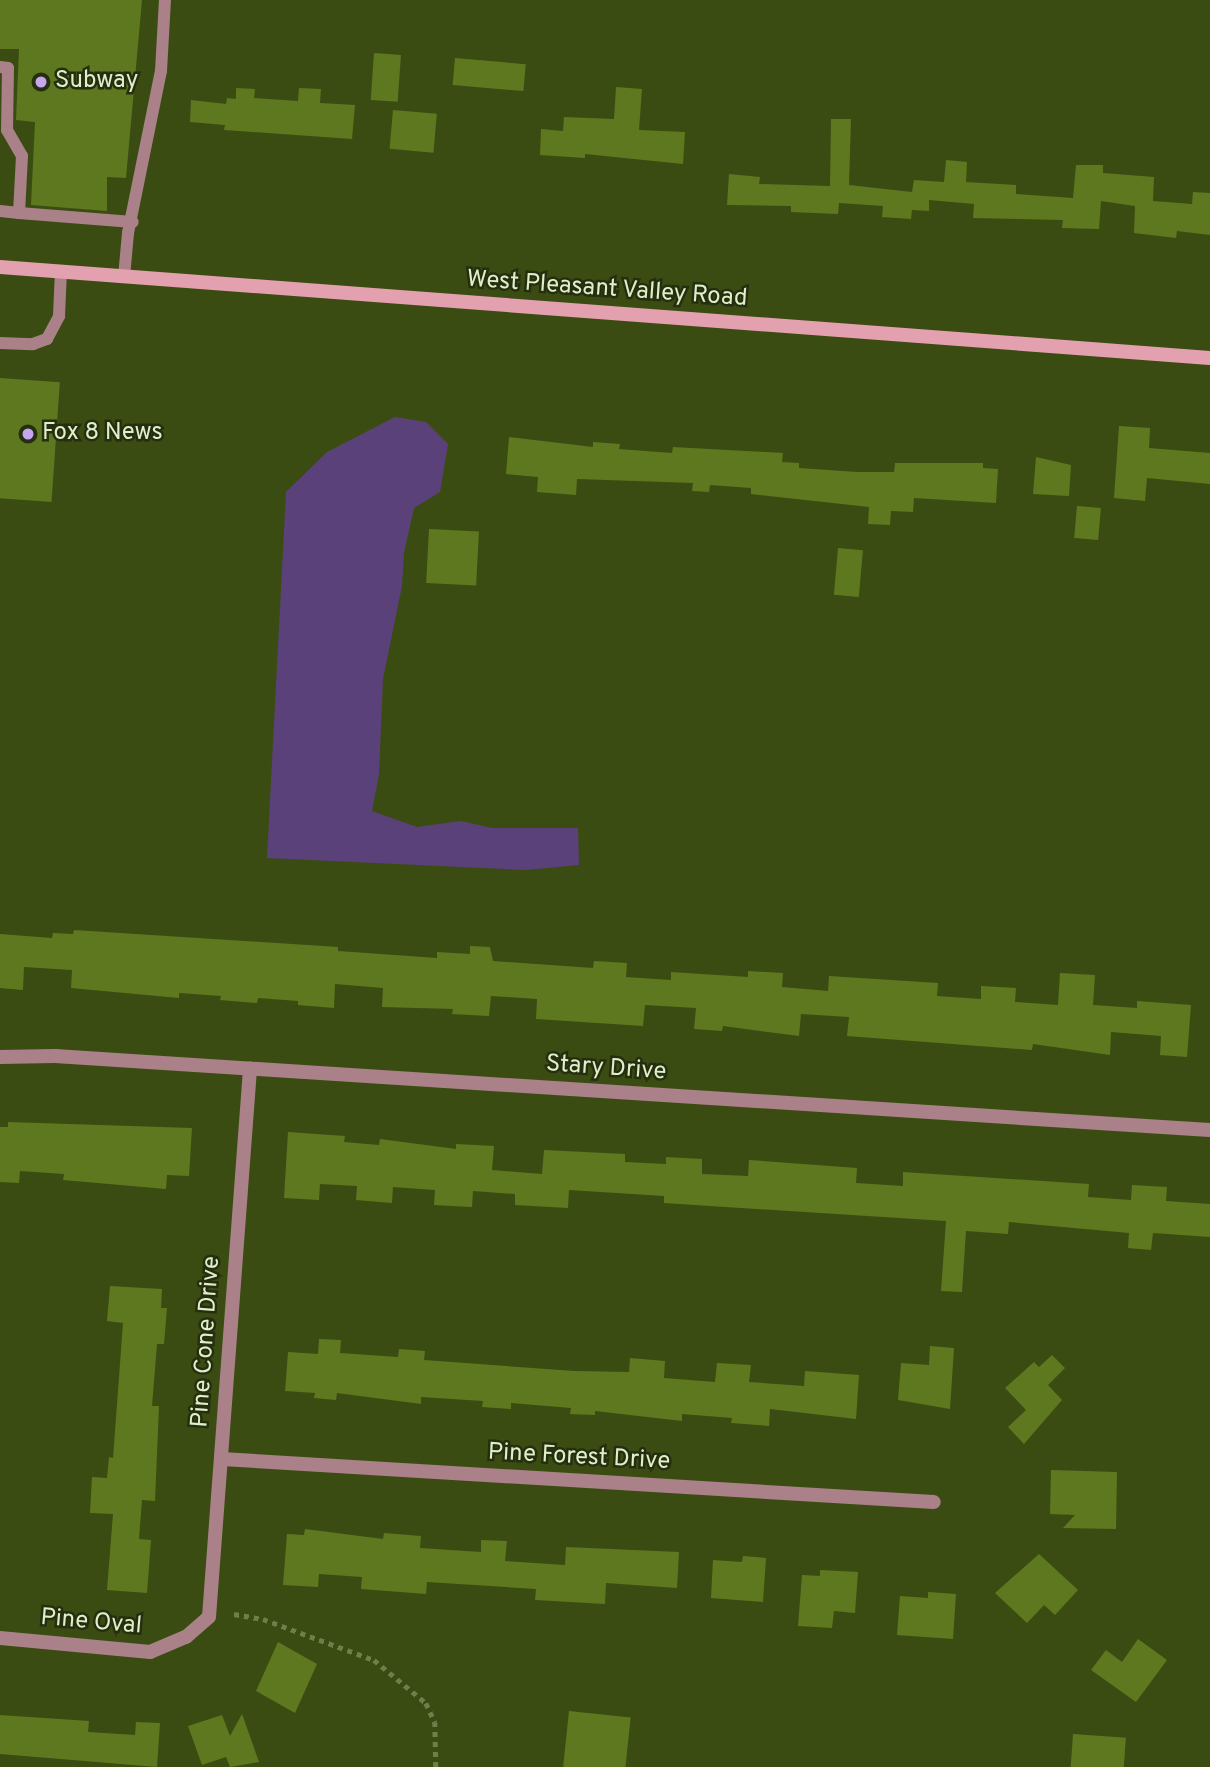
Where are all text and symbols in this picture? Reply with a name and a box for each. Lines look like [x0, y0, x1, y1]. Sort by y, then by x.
place label: Subway [55, 68, 138, 96]
marker: Subway [33, 74, 49, 90]
street label: West Pleasant Valley Road [465, 266, 749, 314]
place label: Fox 8 News [42, 420, 163, 448]
marker: Fox 8 News [20, 426, 36, 442]
street label: Stary Drive [545, 1050, 667, 1088]
street label: Pine Cone Drive [187, 1255, 227, 1429]
street label: Pine Forest Drive [487, 1439, 671, 1477]
street label: Pine Oval [39, 1604, 143, 1642]

